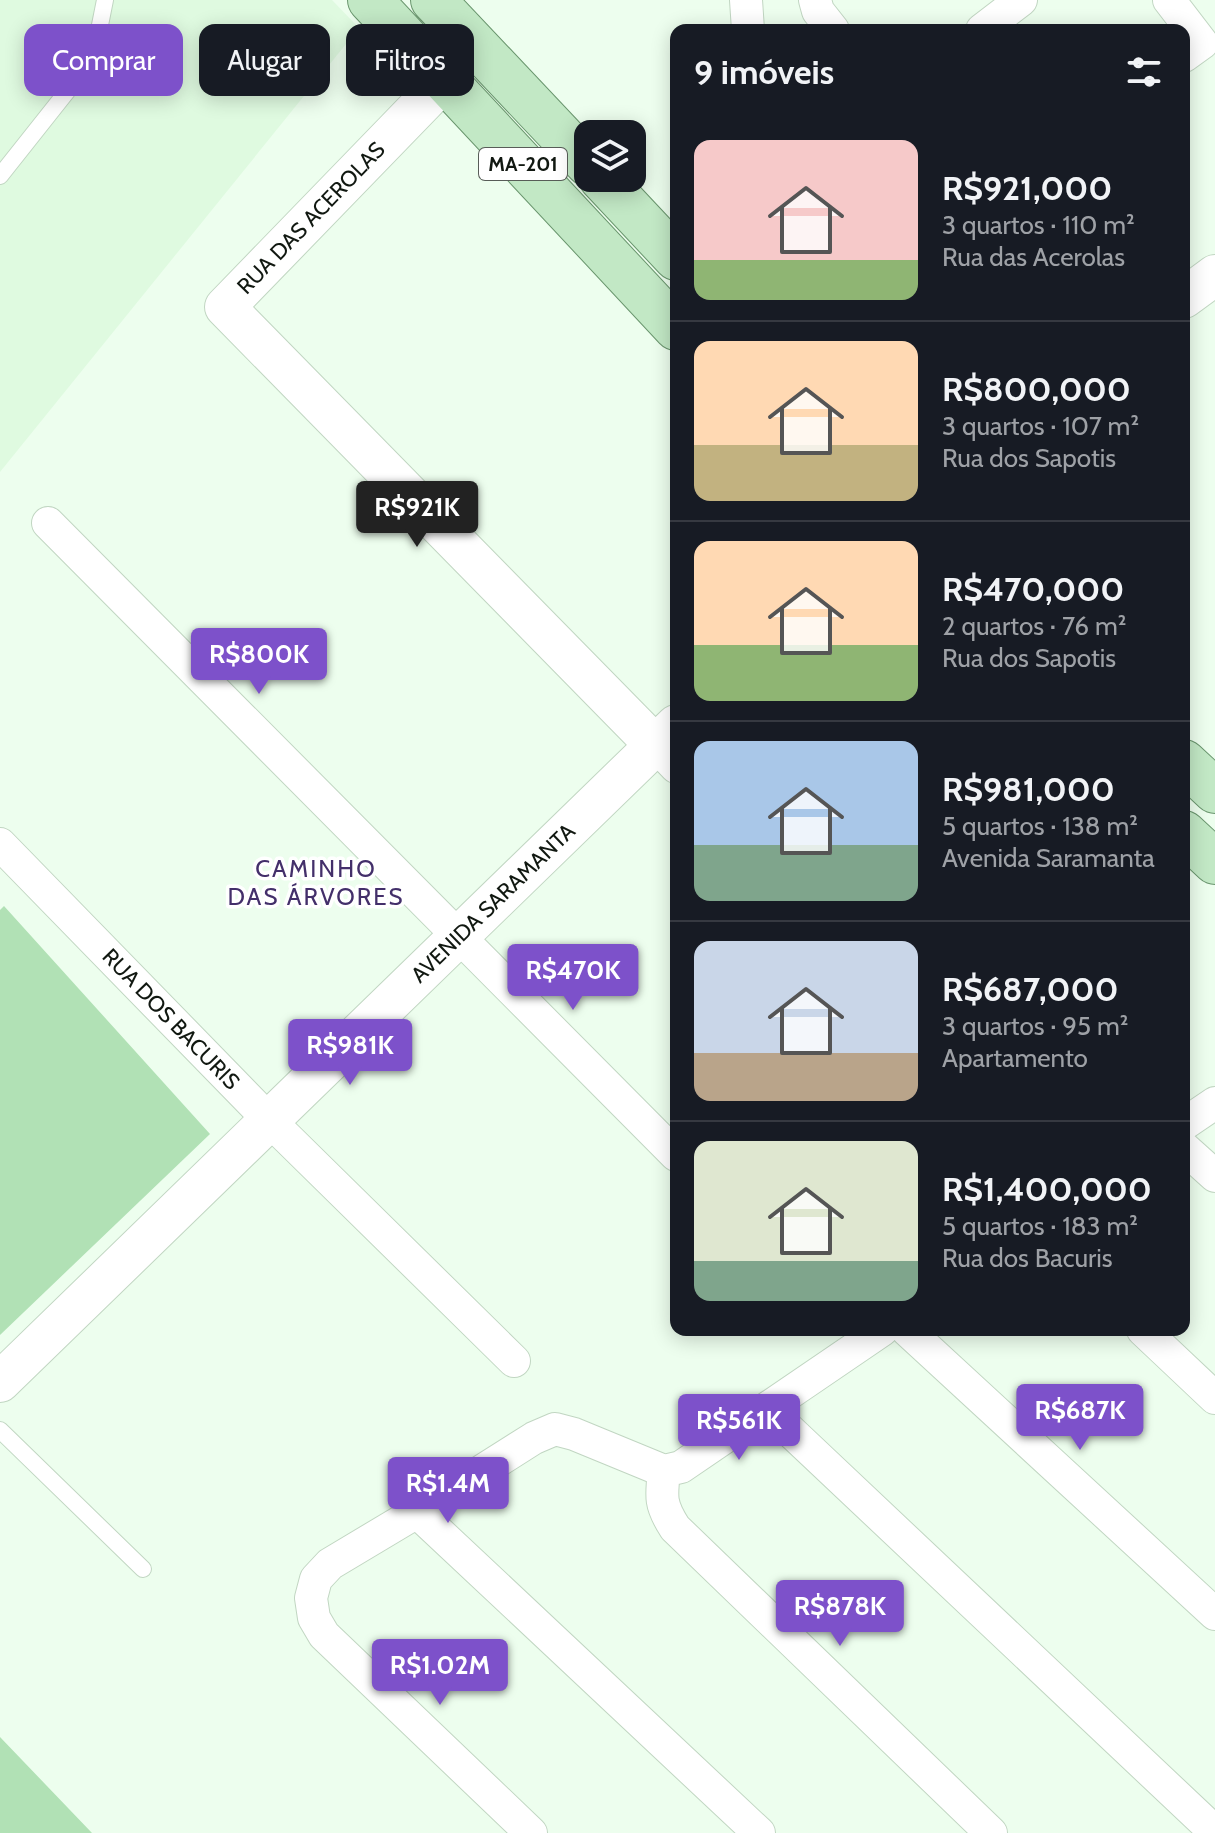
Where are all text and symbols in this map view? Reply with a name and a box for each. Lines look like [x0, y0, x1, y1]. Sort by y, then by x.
chip: Comprar [24, 24, 183, 96]
chip: Alugar [199, 24, 330, 96]
chip: Filtros [346, 24, 474, 96]
icon: filters [1122, 50, 1166, 94]
text: 9 imóveis [694, 51, 834, 93]
map controls [574, 120, 646, 192]
button: layers [574, 120, 646, 192]
street label: RUA DAS ACEROLAS [231, 136, 391, 300]
road number: MA-201 [479, 148, 567, 180]
text: R$921,000 [942, 167, 1112, 209]
icon: home [758, 172, 854, 268]
text: 3 quartos · 110 m² [942, 209, 1135, 241]
text: Rua das Acerolas [942, 241, 1125, 273]
text: R$800,000 [942, 368, 1131, 410]
icon: home [758, 373, 854, 469]
text: 3 quartos · 107 m² [942, 410, 1139, 442]
text: Rua dos Sapotis [942, 442, 1116, 474]
pin: R$921K [352, 481, 482, 549]
text: R$921K [374, 491, 460, 523]
text: R$470,000 [942, 568, 1124, 610]
icon: home [758, 573, 854, 669]
text: 2 quartos · 76 m² [942, 610, 1126, 642]
pin: R$800K [194, 628, 324, 696]
text: R$800K [209, 638, 309, 670]
text: Rua dos Sapotis [942, 642, 1116, 674]
text: R$981,000 [942, 768, 1115, 810]
icon: home [758, 773, 854, 869]
text: 5 quartos · 138 m² [942, 810, 1138, 842]
street label: AVENIDA SARAMANTA [405, 817, 581, 988]
text: Avenida Saramanta [942, 842, 1155, 874]
district label: CAMINHO DAS ÁRVORES [227, 854, 405, 911]
street label: RUA DOS BACURIS [97, 943, 245, 1095]
pin: R$470K [508, 944, 638, 1012]
text: R$470K [525, 954, 621, 986]
text: R$687,000 [942, 968, 1118, 1010]
icon: home [758, 973, 854, 1069]
text: 3 quartos · 95 m² [942, 1010, 1128, 1042]
pin: R$981K [285, 1019, 415, 1087]
text: R$981K [306, 1029, 394, 1061]
text: Apartamento [942, 1042, 1088, 1074]
text: R$1,400,000 [942, 1168, 1152, 1210]
icon: home [758, 1173, 854, 1269]
text: 5 quartos · 183 m² [942, 1210, 1138, 1242]
text: Rua dos Bacuris [942, 1242, 1113, 1274]
pin: R$687K [1015, 1384, 1145, 1452]
pin: R$561K [674, 1394, 804, 1462]
text: R$687K [1034, 1394, 1126, 1426]
text: R$561K [696, 1404, 782, 1436]
pin: R$1.4M [383, 1457, 513, 1525]
text: R$1.4M [406, 1467, 490, 1499]
pin: R$878K [775, 1580, 905, 1648]
text: R$878K [794, 1590, 886, 1622]
pin: R$1.02M [366, 1639, 514, 1707]
text: R$1.02M [390, 1649, 490, 1681]

